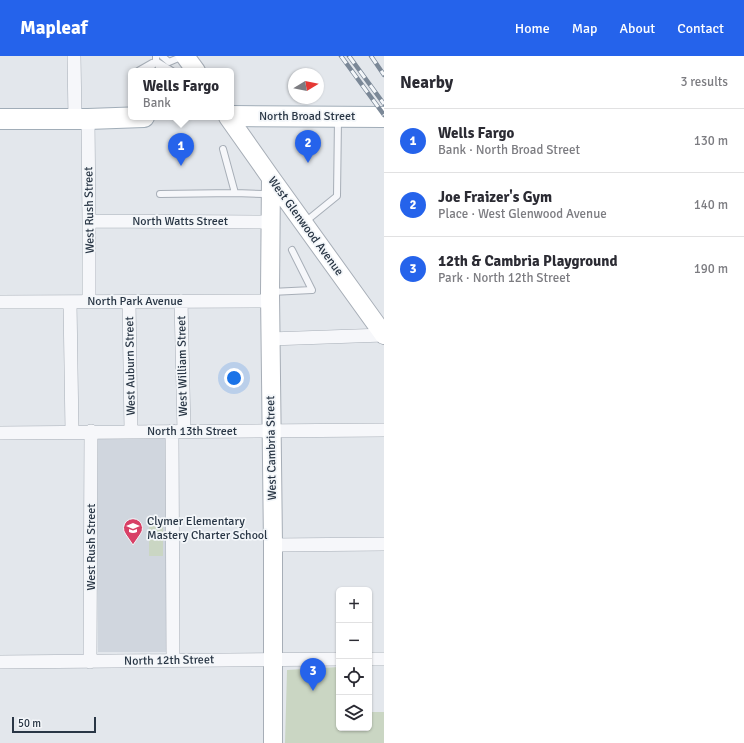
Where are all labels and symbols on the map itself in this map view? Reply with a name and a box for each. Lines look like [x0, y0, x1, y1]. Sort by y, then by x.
north arrow [288, 68, 324, 104]
street label: North Broad Street [259, 109, 355, 124]
pin: 2 [295, 130, 321, 163]
pin: 1 [168, 133, 194, 166]
street label: West Rush Street [81, 166, 98, 254]
street label: West Glenwood Avenue [265, 174, 347, 279]
street label: North Watts Street [132, 214, 228, 229]
street label: North Park Avenue [87, 294, 183, 309]
street label: West William Street [174, 315, 191, 417]
street label: West Auburn Street [122, 316, 139, 416]
your location [224, 368, 244, 388]
street label: West Cambria Street [263, 395, 280, 501]
street label: North 13th Street [147, 424, 237, 439]
street label: West Rush Street [84, 503, 99, 591]
place label: Clymer Elementary Mastery Charter School [147, 514, 268, 543]
school or university icon: Clymer Elementary Mastery Charter School [122, 517, 144, 545]
street label: North 12th Street [124, 652, 214, 669]
pin: 3 [300, 658, 326, 691]
scale bar [12, 715, 96, 734]

